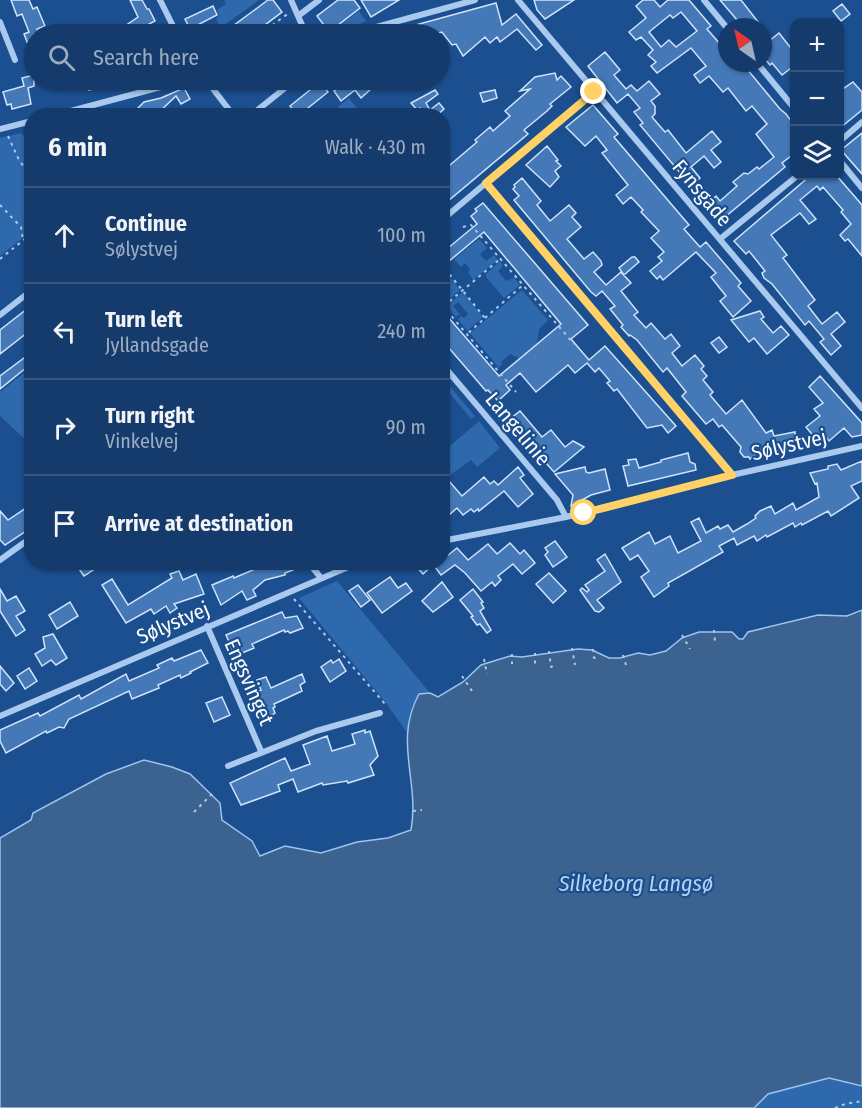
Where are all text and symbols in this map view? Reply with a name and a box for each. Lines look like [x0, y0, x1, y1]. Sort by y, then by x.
north arrow [718, 18, 772, 72]
map controls [790, 18, 844, 180]
button: + [790, 18, 844, 72]
search box [24, 24, 450, 90]
icon: search [45, 41, 78, 74]
text: Search here [93, 44, 199, 71]
button: − [790, 72, 844, 126]
route end [580, 78, 606, 104]
button: layers [790, 126, 844, 180]
text: 6 min [48, 132, 107, 163]
text: Walk · 430 m [325, 135, 426, 159]
street label: Fynsgade [667, 154, 737, 232]
text: Continue [105, 210, 187, 237]
icon: ahead [48, 219, 81, 252]
text: 100 m [377, 223, 426, 247]
text: Sølystvej [105, 237, 178, 261]
text: Turn left [105, 306, 183, 333]
icon: left [48, 315, 81, 348]
text: 240 m [377, 319, 426, 343]
text: Jyllandsgade [105, 333, 209, 357]
street label: Langelinie [480, 387, 556, 471]
text: Turn right [105, 402, 194, 429]
icon: right [48, 411, 81, 444]
text: 90 m [386, 415, 426, 439]
street label: Sølystvej [749, 424, 829, 466]
text: Vinkelvej [105, 429, 179, 453]
route start [570, 499, 596, 525]
icon: arrive [48, 507, 81, 540]
text: Arrive at destination [105, 510, 293, 537]
street label: Sølystvej [133, 596, 213, 650]
street label: Engsvinget [218, 635, 280, 729]
water label: Silkeborg Langsø [558, 870, 713, 897]

